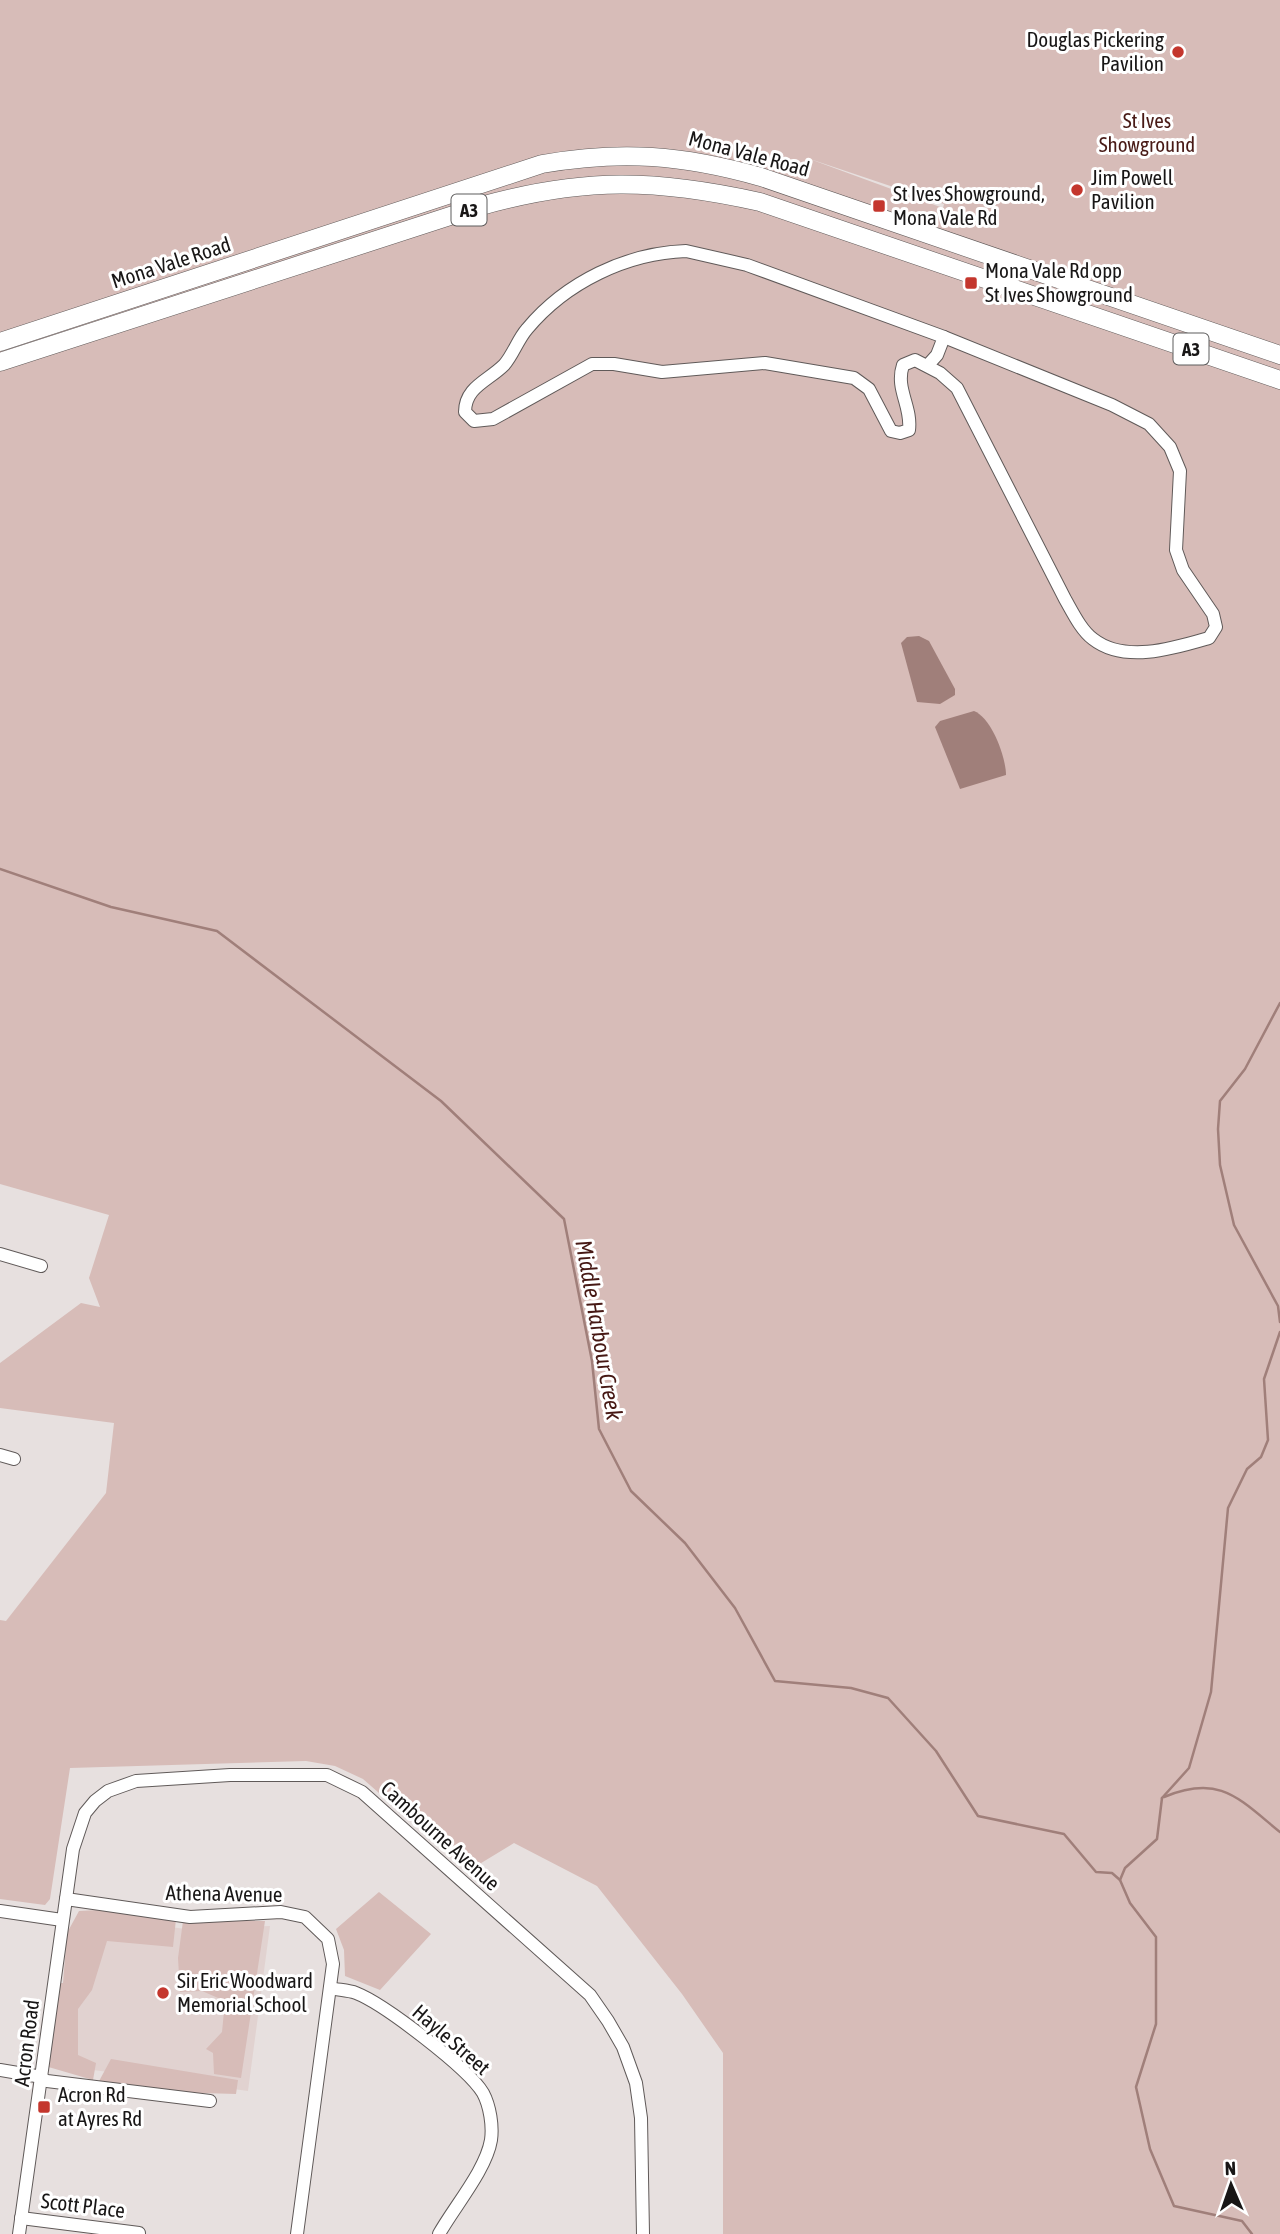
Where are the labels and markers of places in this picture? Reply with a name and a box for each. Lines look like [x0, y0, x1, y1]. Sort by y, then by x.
place label: Douglas Pickering Pavilion [1027, 27, 1164, 75]
marker: Douglas Pickering Pavilion [1170, 44, 1186, 60]
place label: Jim Powell Pavilion [1091, 165, 1174, 213]
place label: St Ives Showground, Mona Vale Rd [893, 181, 1045, 229]
marker: Jim Powell Pavilion [1069, 182, 1085, 198]
marker: St Ives Showground, Mona Vale Rd [871, 198, 887, 214]
place label: Mona Vale Rd opp St Ives Showground [985, 258, 1133, 306]
marker: Mona Vale Rd opp St Ives Showground [963, 275, 979, 291]
place label: Sir Eric Woodward Memorial School [177, 1968, 313, 2016]
marker: Sir Eric Woodward Memorial School [155, 1985, 171, 2001]
place label: Acron Rd at Ayres Rd [58, 2082, 142, 2130]
marker: Acron Rd at Ayres Rd [36, 2099, 52, 2115]

